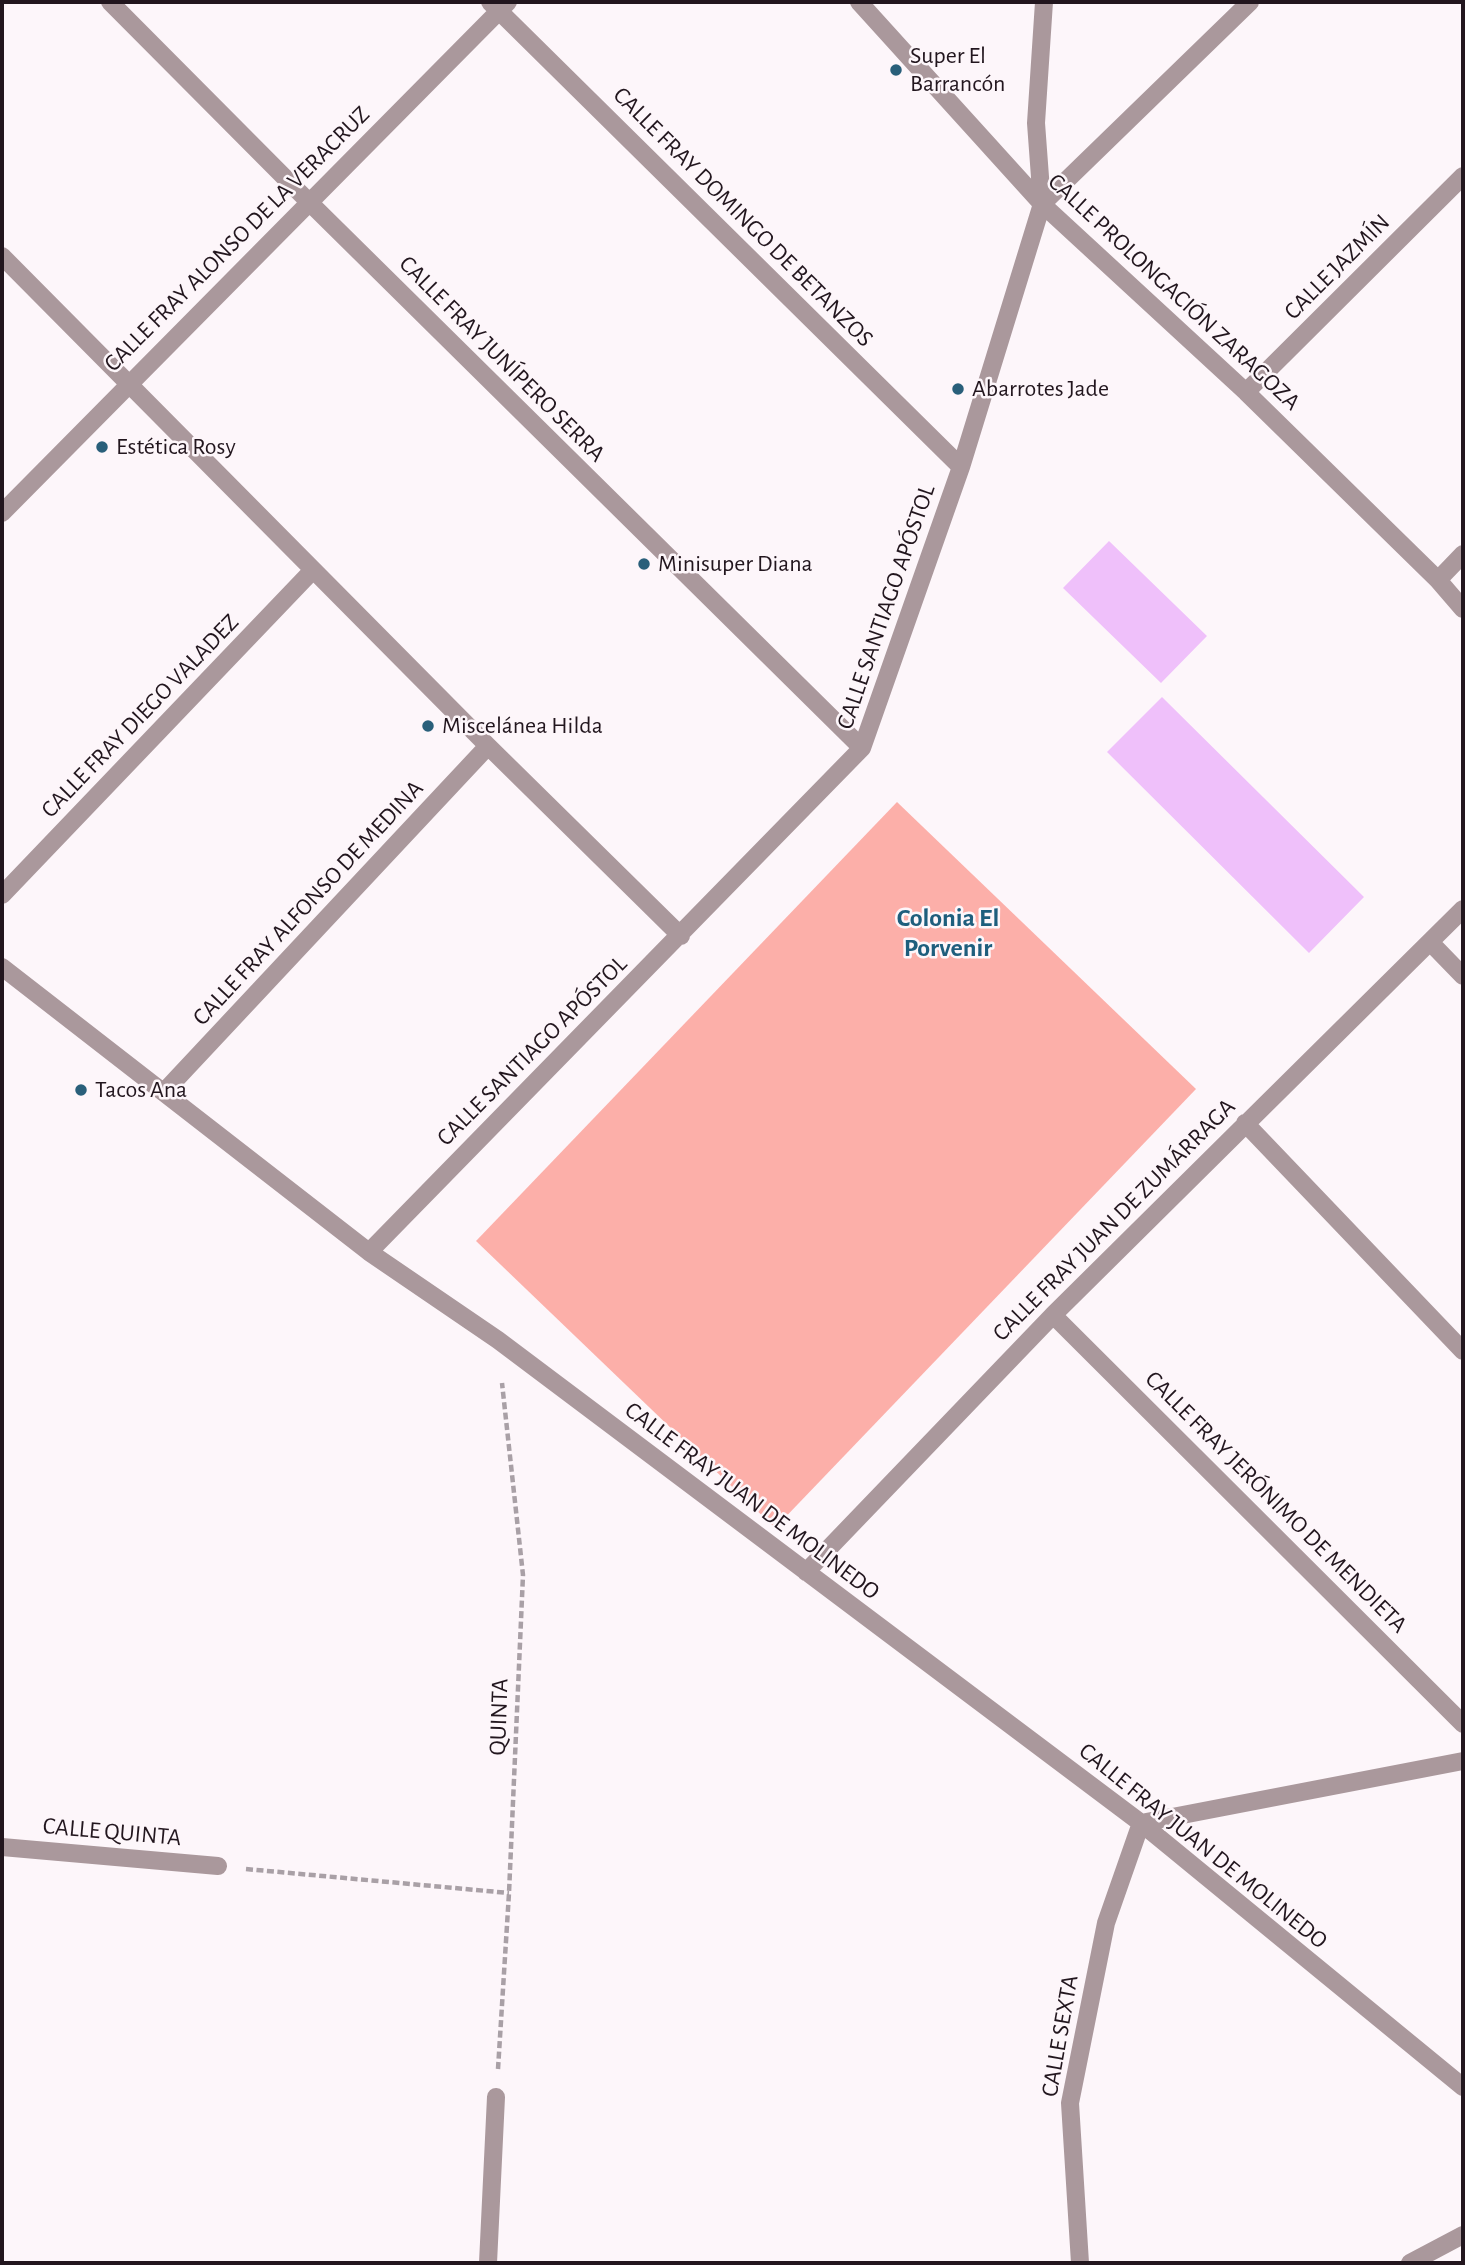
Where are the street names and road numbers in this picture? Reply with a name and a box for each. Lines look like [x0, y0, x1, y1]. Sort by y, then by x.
street label: CALLE FRAY DOMINGO DE BETANZOS [607, 81, 879, 353]
street label: CALLE FRAY ALONSO DE LA VERACRUZ [98, 100, 376, 378]
street label: CALLE PROLONGACIÓN ZARAGOZA [1042, 167, 1306, 417]
street label: CALLE JAZMÍN [1278, 208, 1396, 326]
street label: CALLE FRAY JUNÍPERO SERRA [393, 250, 611, 468]
street label: CALLE SANTIAGO APÓSTOL [831, 481, 941, 733]
street label: CALLE FRAY DIEGO VALADEZ [35, 608, 245, 824]
street label: CALLE FRAY ALFONSO DE MEDINA [187, 774, 429, 1032]
street label: CALLE SANTIAGO APÓSTOL [431, 950, 633, 1152]
street label: CALLE FRAY JUAN DE ZUMÁRRAGA [987, 1093, 1241, 1347]
street label: CALLE FRAY JERÓNIMO DE MENDIETA [1139, 1365, 1413, 1639]
street label: CALLE FRAY JUAN DE MOLINEDO [619, 1396, 885, 1606]
street label: QUINTA [483, 1678, 515, 1756]
street label: CALLE FRAY JUAN DE MOLINEDO [1073, 1737, 1333, 1955]
street label: CALLE QUINTA [42, 1812, 182, 1852]
street label: CALLE SEXTA [1035, 1973, 1085, 2099]

